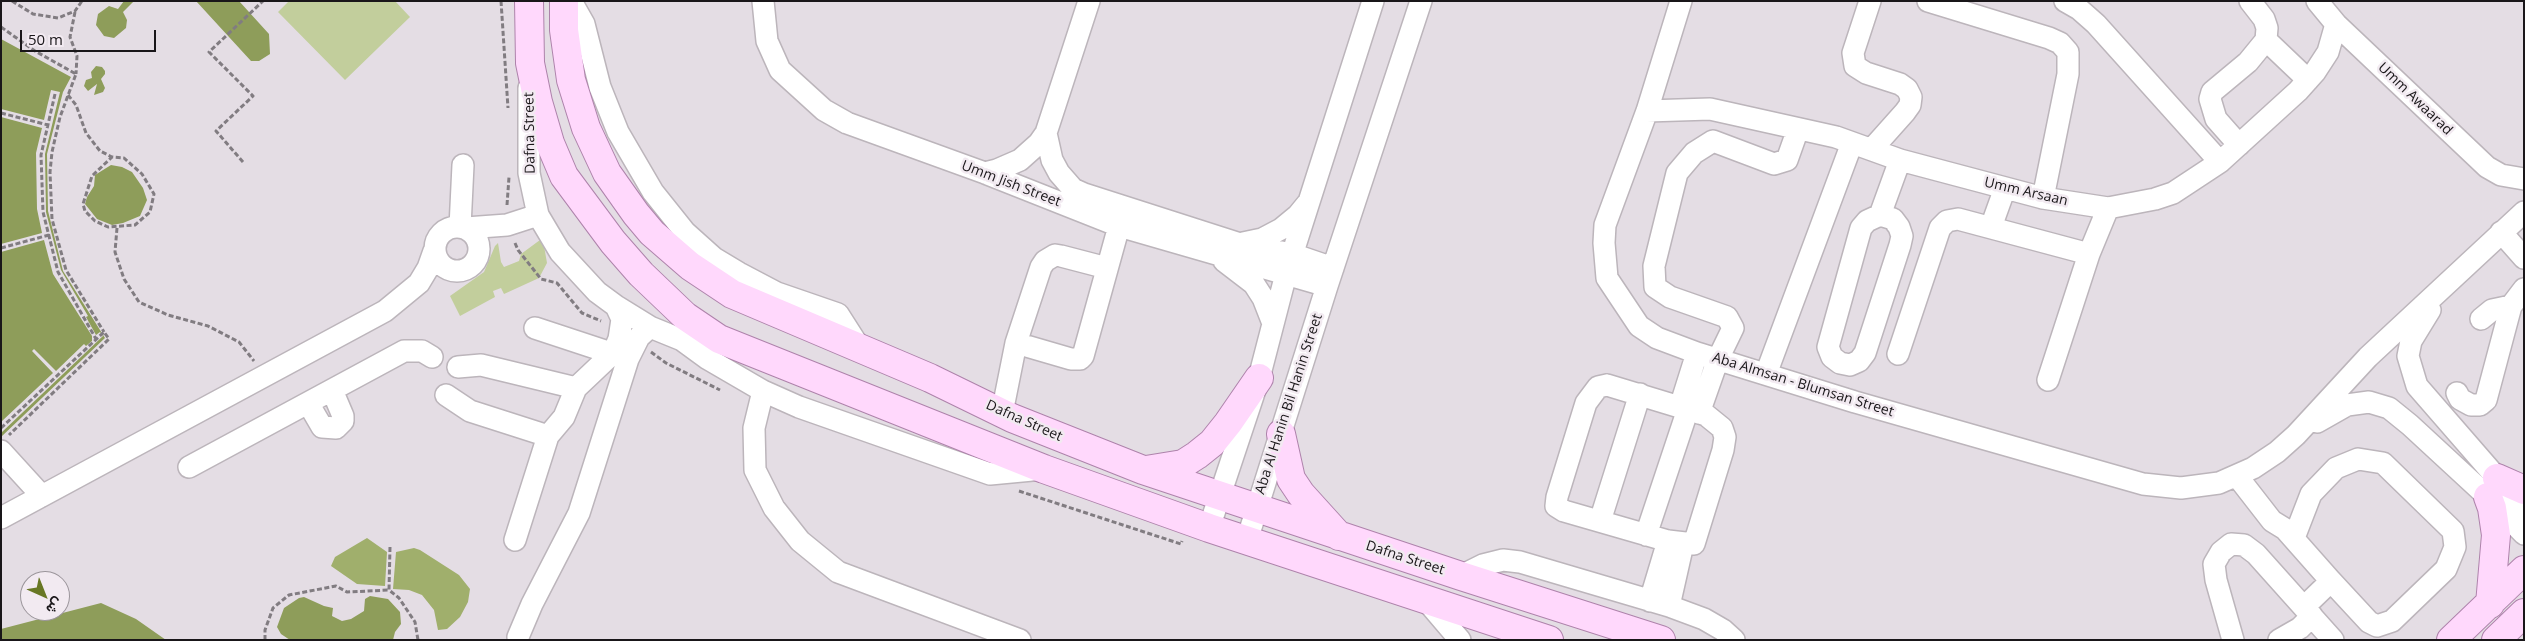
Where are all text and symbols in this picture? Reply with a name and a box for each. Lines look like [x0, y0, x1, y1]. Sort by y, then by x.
scale bar [22, 20, 159, 52]
text: 50 m [28, 29, 63, 49]
street label: Umm Awaarad [2374, 59, 2456, 139]
street label: Dafna Street [521, 92, 539, 174]
street label: Umm Jish Street [959, 157, 1063, 211]
street label: Umm Arsaan [1983, 174, 2069, 210]
street label: Aba Al Hanin Bil Hanin Street [1252, 312, 1326, 496]
street label: Aba Almsan - Blumsan Street [1710, 349, 1896, 421]
street label: Dafna Street [983, 397, 1065, 445]
street label: Dafna Street [1364, 537, 1446, 579]
north arrow [20, 571, 70, 621]
text: ش [42, 594, 68, 619]

